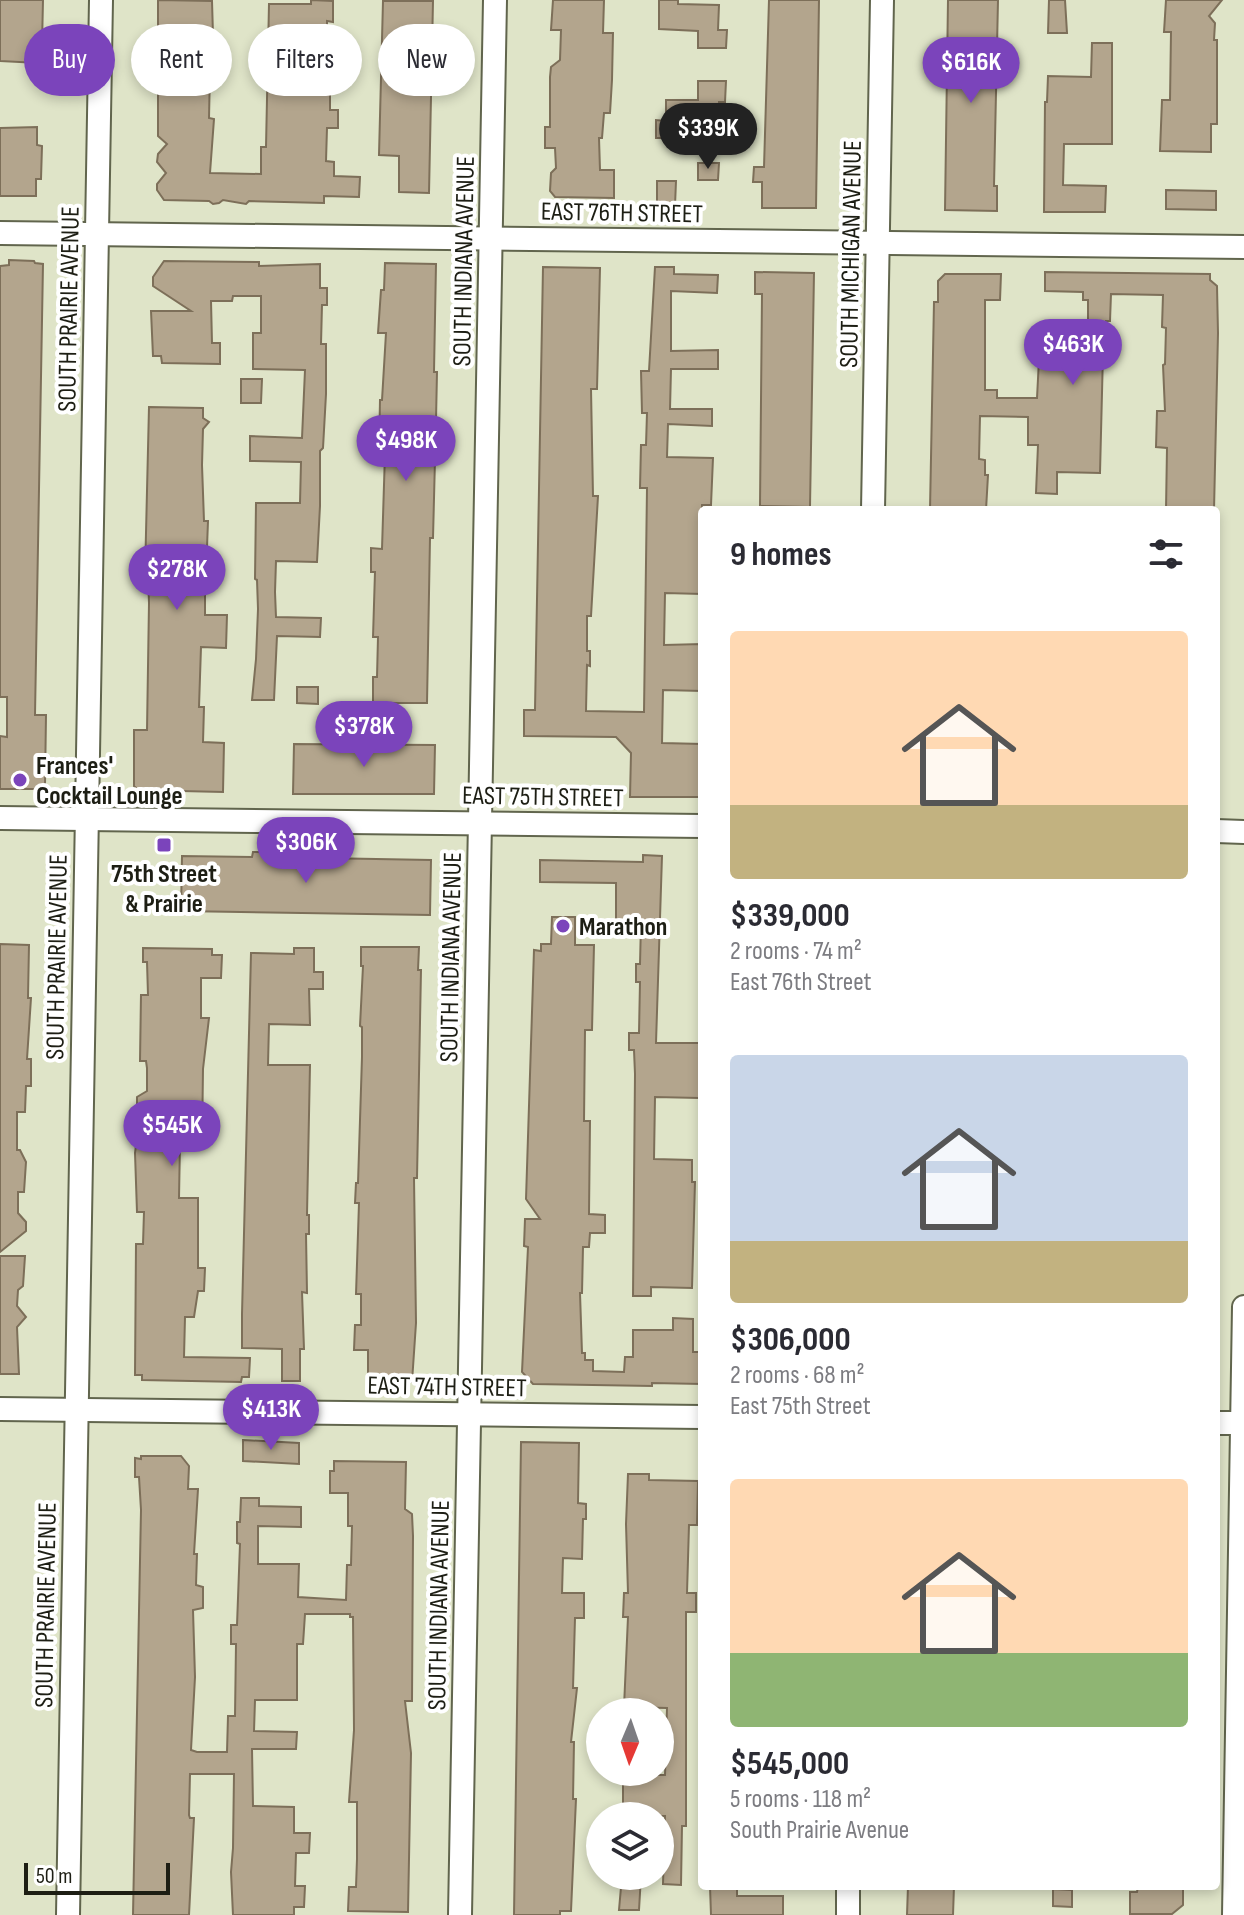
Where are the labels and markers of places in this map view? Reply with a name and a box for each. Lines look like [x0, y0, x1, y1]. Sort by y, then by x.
pin: $616K [915, 37, 1027, 105]
pin: $339K [652, 103, 764, 171]
pin: $463K [1017, 319, 1129, 387]
pin: $498K [350, 415, 462, 483]
pin: $278K [121, 544, 233, 612]
pin: $378K [308, 701, 420, 769]
place label: Frances' Cocktail Lounge [36, 751, 183, 812]
marker: Frances' Cocktail Lounge [11, 771, 29, 789]
pin: $306K [250, 817, 362, 885]
marker: 75th Street & Prairie [155, 836, 173, 854]
place label: 75th Street & Prairie [111, 859, 217, 920]
place label: Marathon [579, 912, 667, 943]
marker: Marathon [554, 917, 572, 935]
pin: $545K [116, 1100, 228, 1168]
pin: $413K [215, 1384, 327, 1452]

